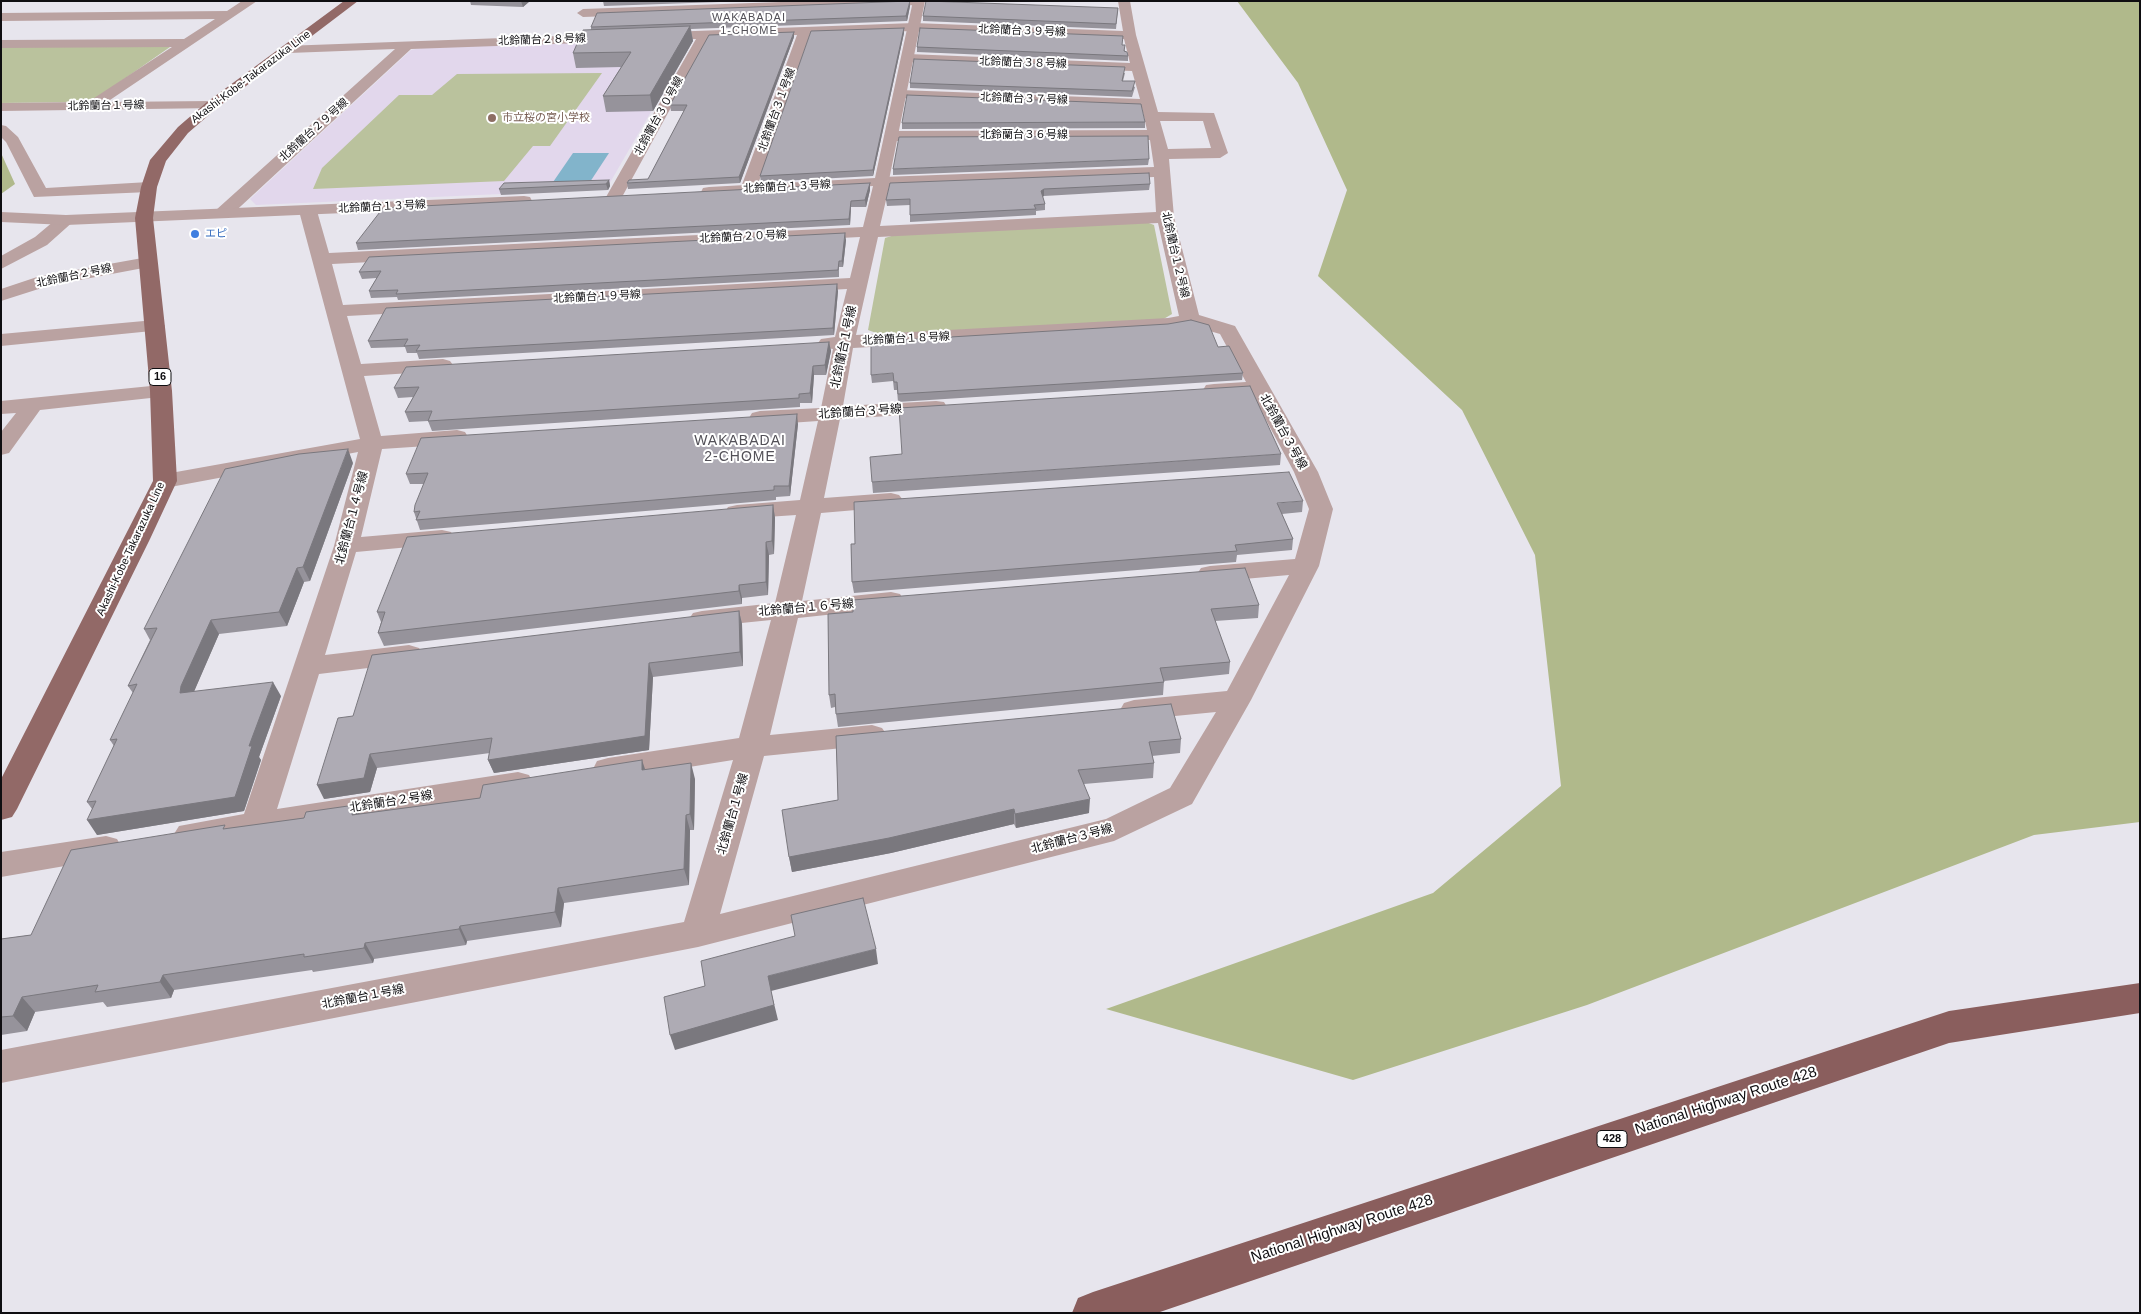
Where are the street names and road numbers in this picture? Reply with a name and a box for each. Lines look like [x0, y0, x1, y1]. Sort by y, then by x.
street label: 北鈴蘭台３９号線 [978, 23, 1066, 39]
street label: Akashi-Kobe-Takarazuka Line [189, 28, 313, 126]
street label: 北鈴蘭台２８号線 [498, 32, 586, 48]
street label: 北鈴蘭台３８号線 [979, 55, 1067, 71]
street label: 北鈴蘭台３１号線 [756, 66, 798, 154]
street label: 北鈴蘭台３０号線 [632, 74, 686, 158]
street label: 北鈴蘭台３７号線 [980, 91, 1068, 107]
street label: 北鈴蘭台２９号線 [277, 96, 351, 164]
street label: 北鈴蘭台１号線 [67, 99, 145, 113]
street label: 北鈴蘭台３６号線 [980, 128, 1068, 142]
street label: 北鈴蘭台１３号線 [743, 178, 831, 196]
street label: 北鈴蘭台１３号線 [338, 198, 426, 216]
street label: 北鈴蘭台１２号線 [1159, 211, 1191, 299]
street label: 北鈴蘭台２０号線 [699, 228, 787, 246]
street label: 北鈴蘭台２号線 [35, 262, 113, 290]
street label: 北鈴蘭台１９号線 [553, 288, 641, 306]
street label: 北鈴蘭台１号線 [828, 304, 860, 390]
street label: 北鈴蘭台１８号線 [862, 330, 950, 348]
road number: 16 [149, 368, 171, 386]
street label: 北鈴蘭台３号線 [1256, 392, 1310, 472]
street label: 北鈴蘭台３号線 [818, 402, 902, 422]
street label: 北鈴蘭台１４号線 [333, 470, 371, 566]
street label: Akashi-Kobe-Takarazuka Line [94, 480, 168, 618]
street label: 北鈴蘭台１６号線 [758, 597, 854, 619]
street label: 北鈴蘭台１号線 [715, 772, 751, 856]
street label: 北鈴蘭台２号線 [348, 788, 434, 816]
street label: 北鈴蘭台３号線 [1030, 821, 1114, 857]
street label: 北鈴蘭台１号線 [320, 982, 406, 1012]
street label: National Highway Route 428 [1633, 1063, 1819, 1139]
road number: 428 [1597, 1130, 1627, 1148]
street label: National Highway Route 428 [1249, 1191, 1435, 1267]

